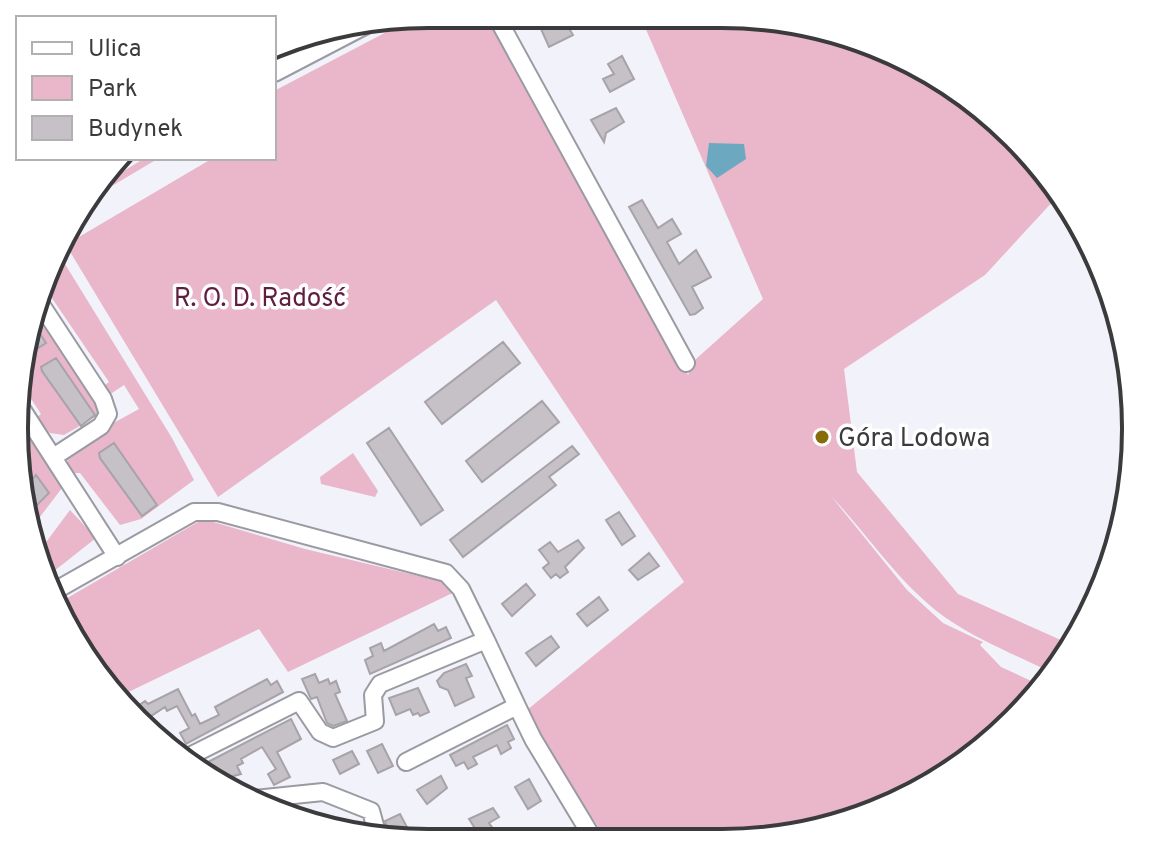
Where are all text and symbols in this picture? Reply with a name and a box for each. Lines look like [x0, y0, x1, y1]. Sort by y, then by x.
legend [16, 16, 276, 160]
text: Ulica [88, 35, 141, 65]
text: Park [88, 75, 138, 105]
text: Budynek [88, 115, 183, 145]
park label: R. O. D. Radość [174, 283, 346, 316]
place label: Góra Lodowa [838, 423, 990, 456]
marker: Góra Lodowa [813, 428, 831, 446]

